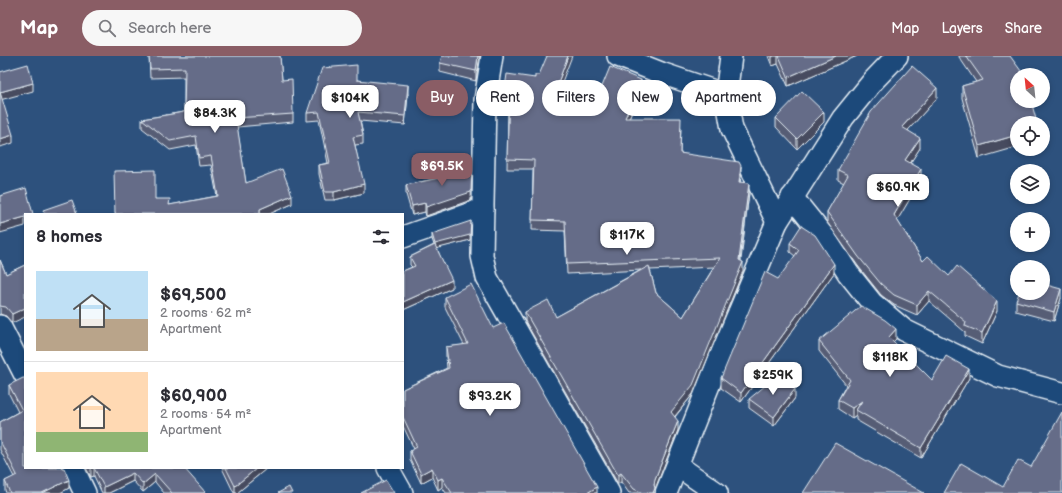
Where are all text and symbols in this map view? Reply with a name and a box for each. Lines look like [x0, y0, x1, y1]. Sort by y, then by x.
search box [82, 10, 362, 46]
text: Map [20, 17, 58, 40]
icon: search [96, 17, 118, 39]
text: Search here [128, 19, 211, 38]
text: Map [891, 20, 919, 37]
text: Layers [941, 20, 983, 37]
text: Share [1005, 20, 1042, 37]
north arrow [1010, 68, 1050, 108]
map controls [1010, 68, 1050, 300]
chip: Buy [416, 80, 468, 116]
chip: Rent [476, 80, 534, 116]
chip: Filters [542, 80, 609, 116]
chip: New [617, 80, 673, 116]
chip: Apartment [681, 80, 776, 116]
pin: $104K [322, 85, 378, 119]
text: $104K [331, 90, 369, 106]
pin: $84.3K [182, 100, 248, 134]
text: $84.3K [193, 105, 237, 121]
button: locate [1010, 116, 1050, 156]
pin: $69.5K [409, 153, 475, 187]
text: $69.5K [420, 158, 464, 174]
button: layers [1010, 164, 1050, 204]
pin: $60.9K [865, 174, 931, 208]
text: $60.9K [876, 179, 920, 195]
button: + [1010, 212, 1050, 252]
pin: $117K [599, 222, 655, 256]
icon: filters [370, 226, 392, 248]
text: 8 homes [36, 227, 102, 247]
text: $117K [609, 227, 645, 243]
button: − [1010, 260, 1050, 300]
text: $69,500 [160, 285, 226, 305]
icon: home [68, 287, 116, 335]
text: 2 rooms · 62 m² [160, 305, 252, 321]
text: Apartment [160, 321, 221, 337]
pin: $118K [862, 344, 918, 378]
text: $118K [872, 349, 908, 365]
pin: $259K [745, 362, 801, 396]
text: $259K [753, 367, 793, 383]
pin: $93.2K [457, 383, 523, 417]
text: $60,900 [160, 386, 227, 406]
icon: home [68, 388, 116, 436]
text: $93.2K [468, 388, 512, 404]
text: 2 rooms · 54 m² [160, 406, 251, 422]
text: Apartment [160, 422, 221, 438]

